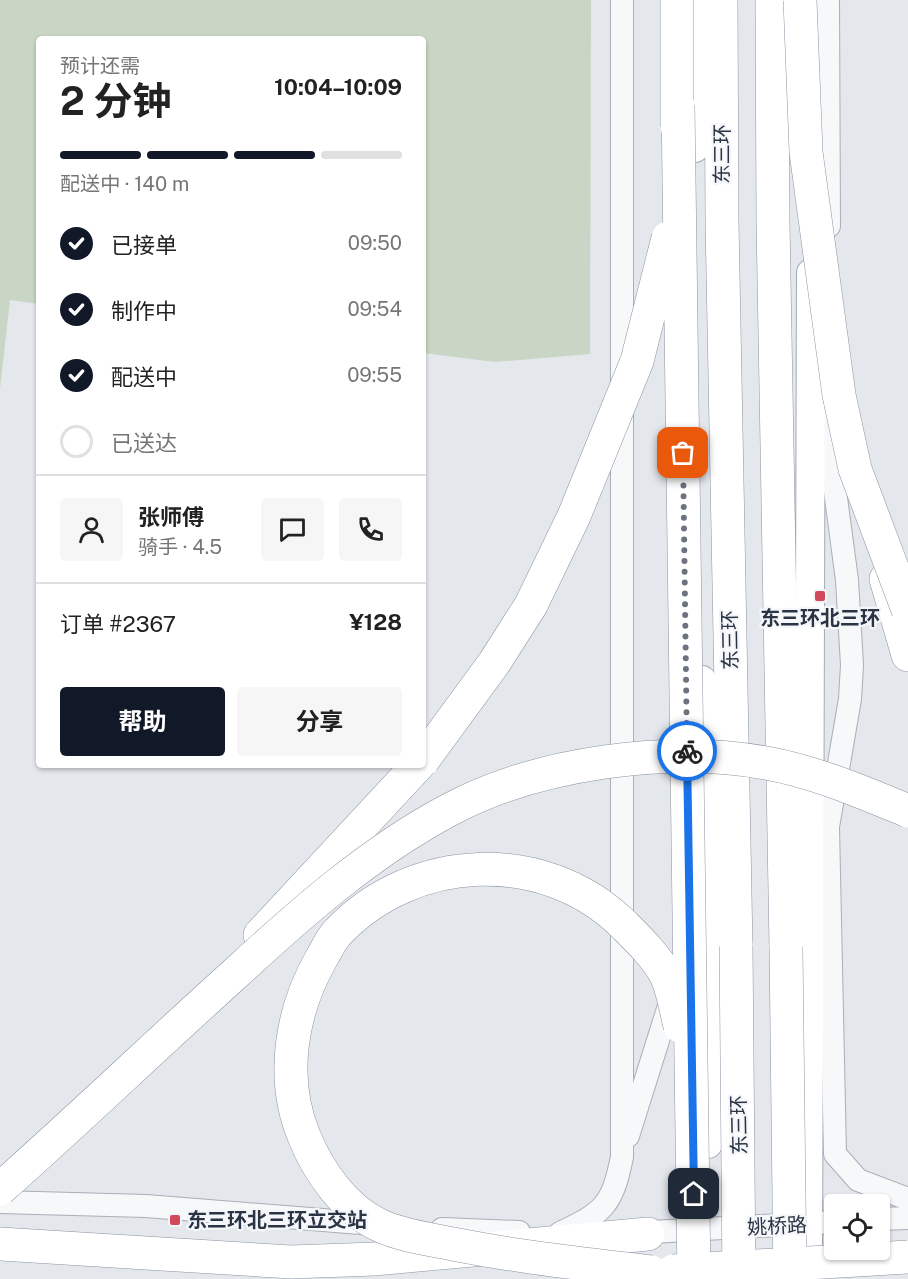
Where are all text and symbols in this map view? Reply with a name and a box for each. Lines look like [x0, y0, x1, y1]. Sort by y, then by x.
text: 预计还需 [60, 54, 140, 78]
text: 10:04–10:09 [274, 74, 402, 100]
text: 2 分钟 [60, 78, 172, 124]
street label: 东三环 [710, 124, 734, 184]
text: 配送中 · 140 m [60, 172, 189, 196]
icon: check [60, 227, 93, 260]
text: 09:50 [348, 231, 402, 255]
text: 已接单 [111, 232, 177, 258]
icon: check [60, 293, 93, 326]
text: 09:54 [348, 297, 402, 321]
text: 制作中 [111, 298, 177, 324]
icon: check [60, 359, 93, 392]
text: 09:55 [347, 363, 402, 387]
text: 配送中 [111, 364, 177, 390]
pin [657, 427, 708, 478]
text: 已送达 [111, 430, 177, 456]
icon: bag [666, 436, 699, 469]
button: person [60, 498, 123, 561]
button: chat [261, 498, 324, 561]
button: phone [339, 498, 402, 561]
text: 张师傅 [138, 504, 204, 530]
text: 骑手 · 4.5 [138, 535, 222, 559]
marker: 东三环北三环 [813, 589, 827, 603]
place label: 东三环北三环 [760, 606, 880, 630]
text: ¥128 [349, 609, 402, 635]
street label: 东三环 [717, 610, 743, 670]
text: 订单 #2367 [60, 611, 176, 637]
button: 帮助 [60, 687, 225, 756]
button: 分享 [237, 687, 402, 756]
courier [657, 721, 717, 781]
icon: bike [671, 735, 704, 768]
street label: 东三环 [726, 1095, 752, 1155]
pin [668, 1168, 719, 1219]
icon: home [677, 1177, 710, 1210]
map controls [824, 1194, 890, 1260]
button: locate [824, 1194, 890, 1260]
place label: 东三环北三环立交站 [187, 1208, 367, 1232]
street label: 姚桥路 [746, 1212, 808, 1240]
marker: 东三环北三环立交站 [168, 1213, 182, 1227]

